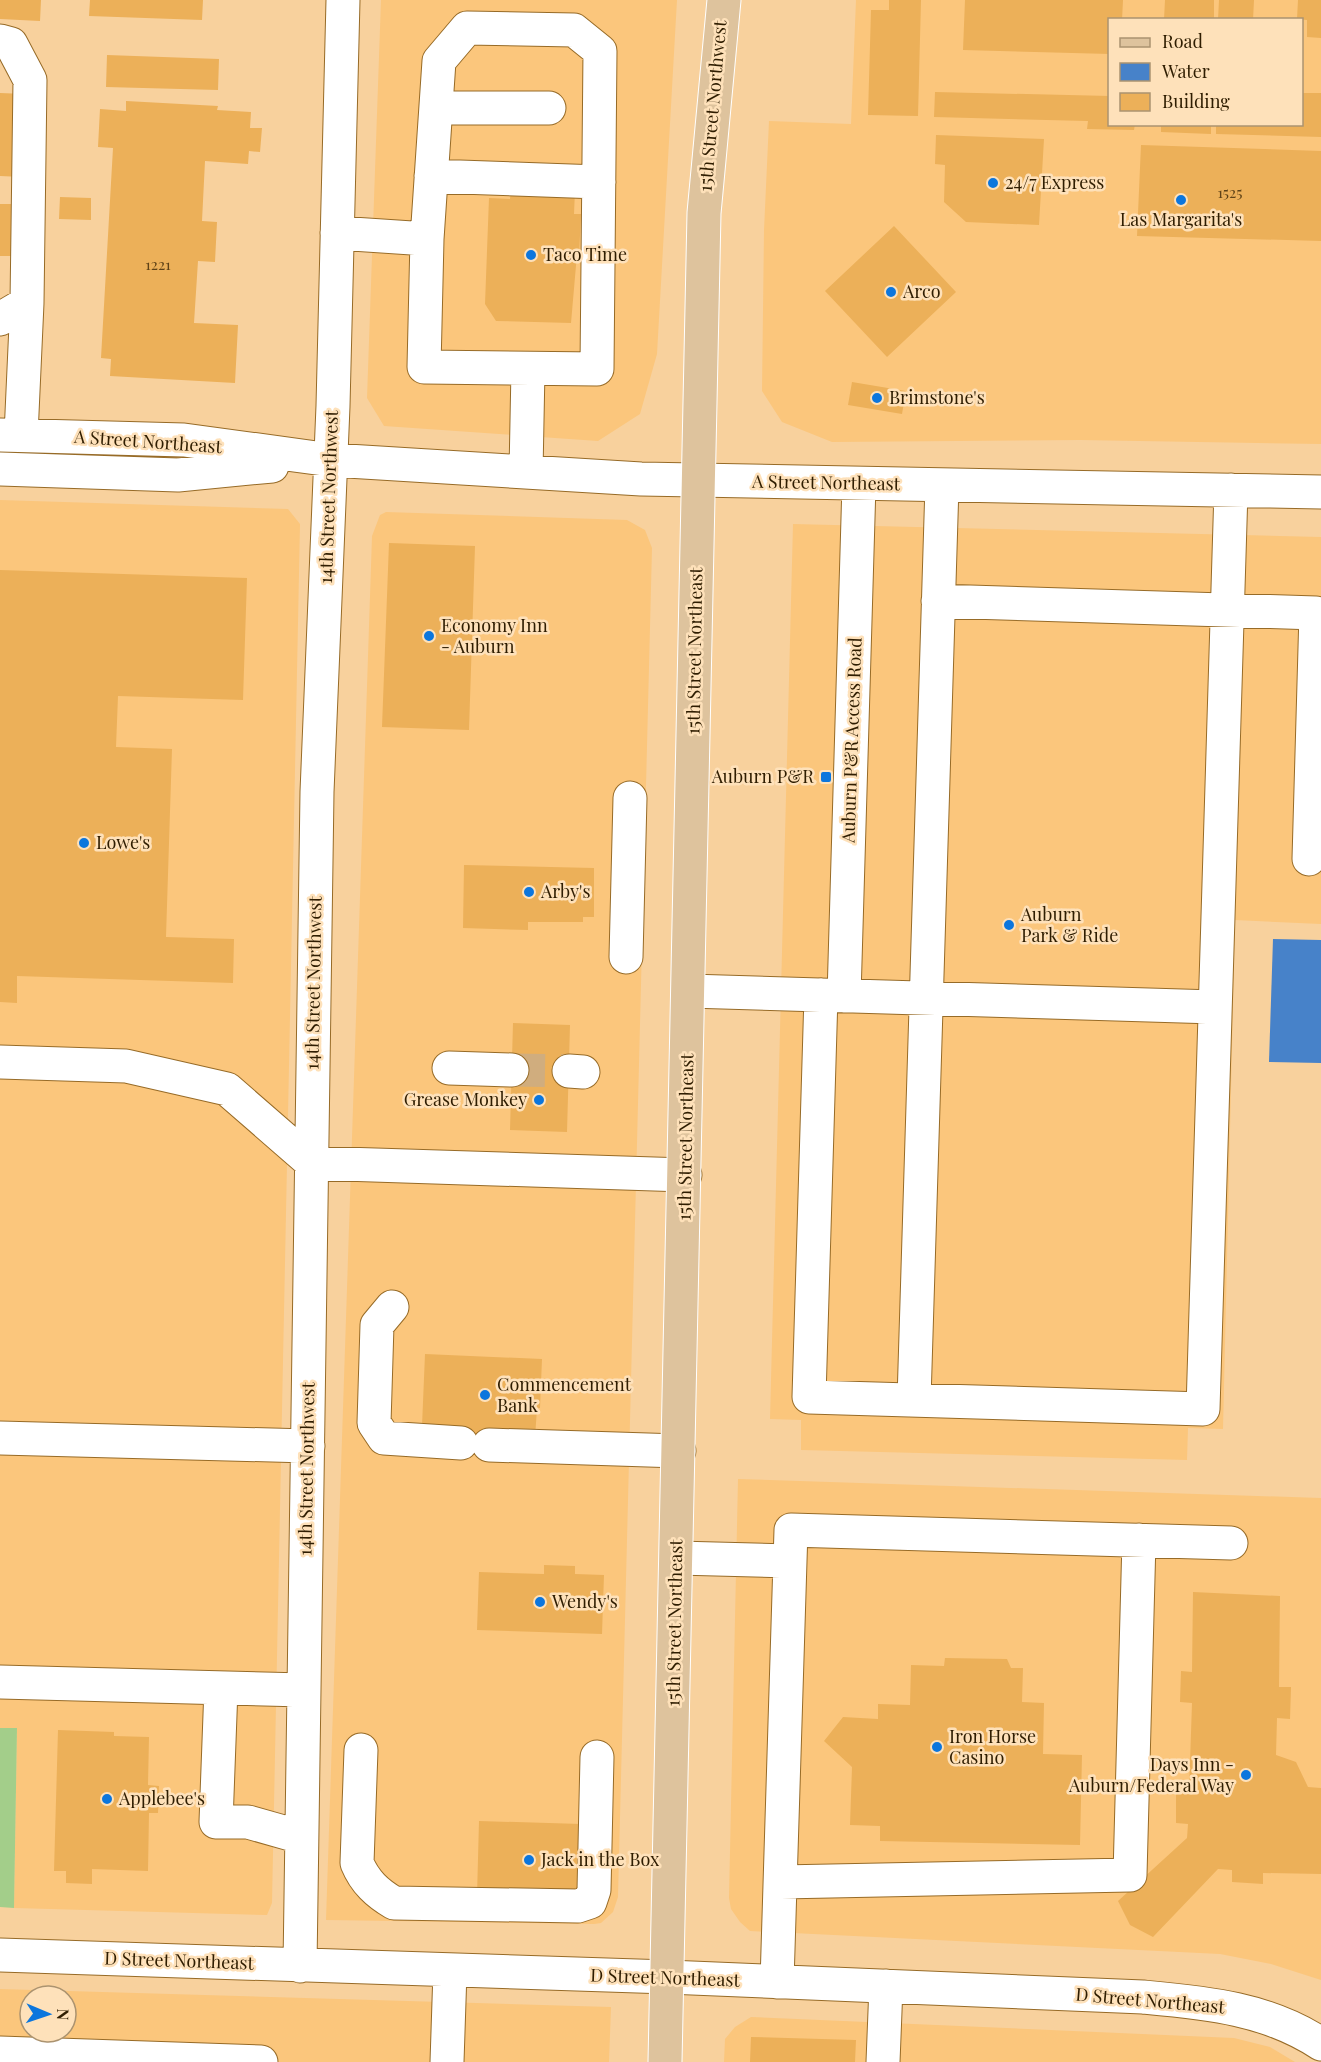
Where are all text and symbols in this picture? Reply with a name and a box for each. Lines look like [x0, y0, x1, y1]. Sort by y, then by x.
legend [1108, 18, 1303, 126]
street label: 15th Street Northwest [693, 19, 732, 193]
text: Road [1162, 29, 1203, 53]
text: Water [1161, 59, 1210, 83]
text: Building [1162, 89, 1230, 113]
place label: 24/7 Express [1005, 170, 1104, 194]
marker: 24/7 Express [986, 176, 1000, 190]
house number: 1525 [1217, 182, 1243, 202]
marker: Las Margarita's [1174, 193, 1188, 207]
place label: Las Margarita's [1120, 207, 1242, 231]
place label: Taco Time [543, 242, 627, 266]
marker: Taco Time [524, 248, 538, 262]
house number: 1221 [145, 254, 171, 274]
place label: Arco [902, 279, 941, 303]
marker: Arco [884, 285, 898, 299]
place label: Brimstone's [889, 385, 985, 409]
marker: Brimstone's [870, 391, 884, 405]
street label: 14th Street Northwest [313, 409, 343, 584]
street label: A Street Northeast [72, 424, 223, 458]
street label: A Street Northeast [751, 469, 901, 495]
street label: 15th Street Northeast [681, 566, 707, 735]
place label: Economy Inn - Auburn [441, 613, 548, 658]
marker: Economy Inn - Auburn [422, 629, 436, 643]
street label: Auburn P&R Access Road [835, 636, 867, 844]
place label: Auburn P&R [711, 764, 814, 788]
marker: Auburn P&R [819, 770, 833, 784]
place label: Lowe's [96, 830, 150, 854]
marker: Lowe's [77, 836, 91, 850]
place label: Arby's [540, 879, 590, 903]
marker: Arby's [522, 885, 536, 899]
street label: 14th Street Northwest [299, 895, 327, 1070]
place label: Auburn Park & Ride [1020, 902, 1118, 947]
marker: Auburn Park & Ride [1002, 918, 1016, 932]
street label: 15th Street Northeast [672, 1052, 698, 1221]
place label: Grease Monkey [404, 1087, 527, 1111]
marker: Grease Monkey [532, 1093, 546, 1107]
place label: Commencement Bank [497, 1372, 632, 1417]
street label: 14th Street Northwest [292, 1381, 320, 1556]
marker: Commencement Bank [478, 1388, 492, 1402]
street label: 15th Street Northeast [661, 1538, 687, 1707]
place label: Wendy's [551, 1589, 618, 1613]
marker: Wendy's [533, 1595, 547, 1609]
place label: Iron Horse Casino [949, 1724, 1036, 1769]
marker: Iron Horse Casino [930, 1740, 944, 1754]
place label: Days Inn - Auburn/Federal Way [1068, 1752, 1234, 1797]
marker: Days Inn - Auburn/Federal Way [1239, 1768, 1253, 1782]
place label: Applebee's [118, 1786, 205, 1810]
marker: Applebee's [100, 1792, 114, 1806]
place label: Jack in the Box [540, 1847, 660, 1871]
marker: Jack in the Box [522, 1853, 536, 1867]
street label: D Street Northeast [104, 1945, 255, 1975]
street label: D Street Northeast [590, 1962, 741, 1992]
street label: D Street Northeast [1074, 1982, 1226, 2019]
north arrow [18, 1984, 78, 2044]
text: N [53, 2008, 74, 2021]

